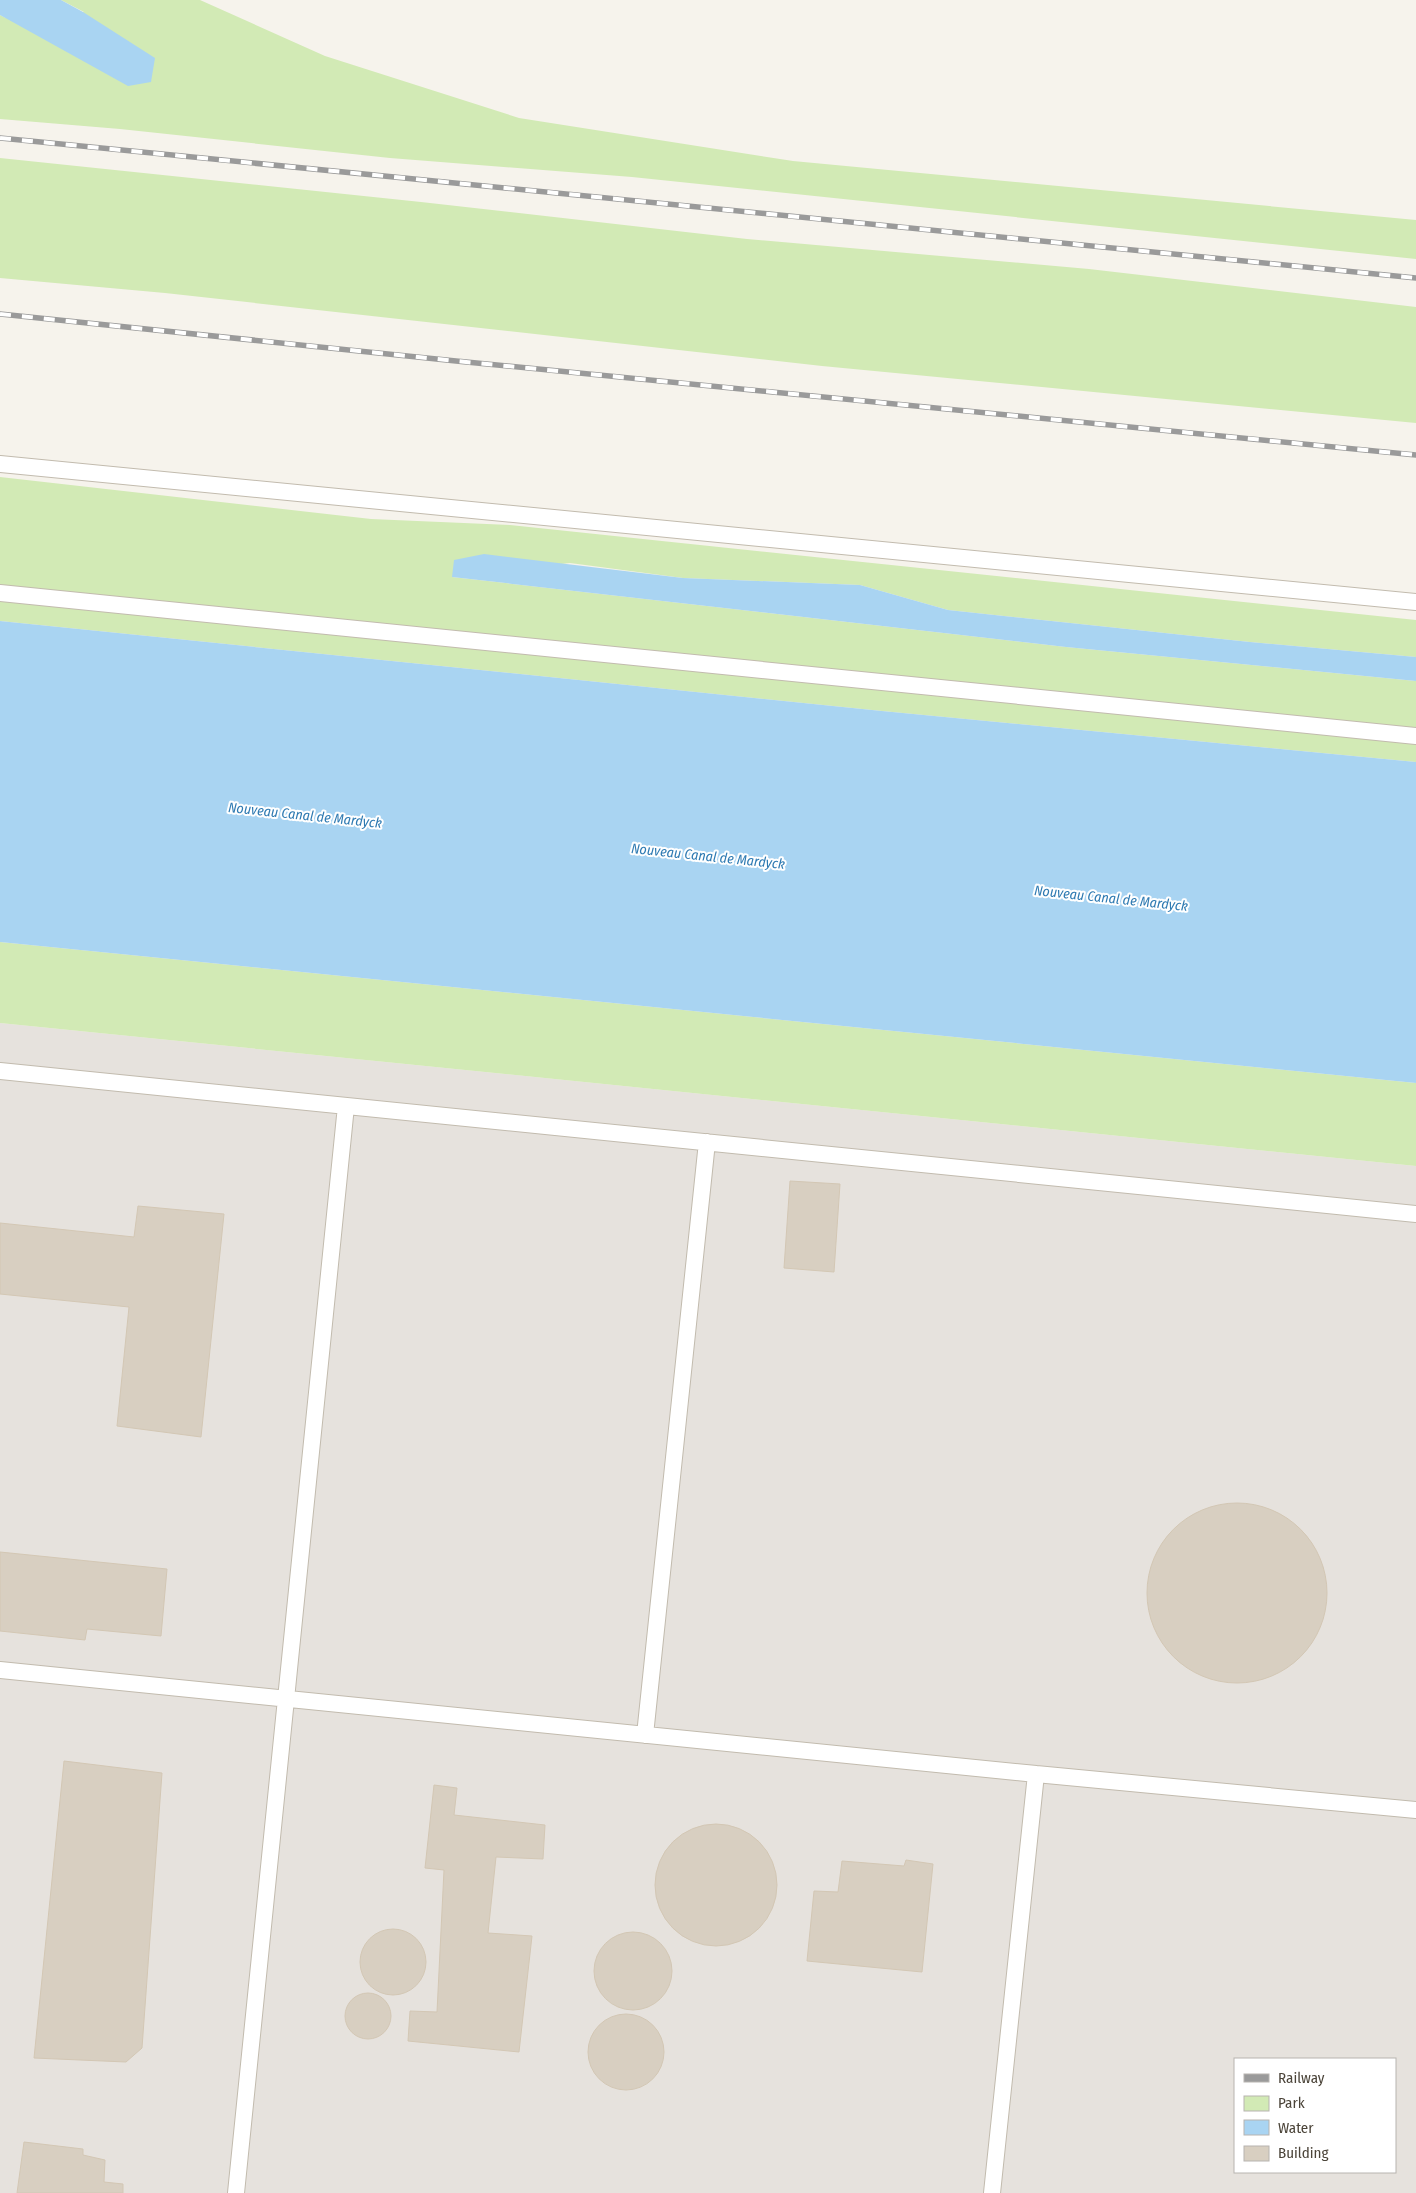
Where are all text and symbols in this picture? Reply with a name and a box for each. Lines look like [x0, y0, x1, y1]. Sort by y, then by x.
water label: Nouveau Canal de Mardyck [227, 799, 383, 832]
water label: Nouveau Canal de Mardyck [630, 840, 786, 873]
water label: Nouveau Canal de Mardyck [1033, 882, 1189, 915]
legend [1234, 2058, 1396, 2173]
text: Railway [1278, 2069, 1325, 2087]
text: Park [1278, 2094, 1305, 2112]
text: Water [1278, 2119, 1314, 2137]
text: Building [1278, 2144, 1329, 2162]

